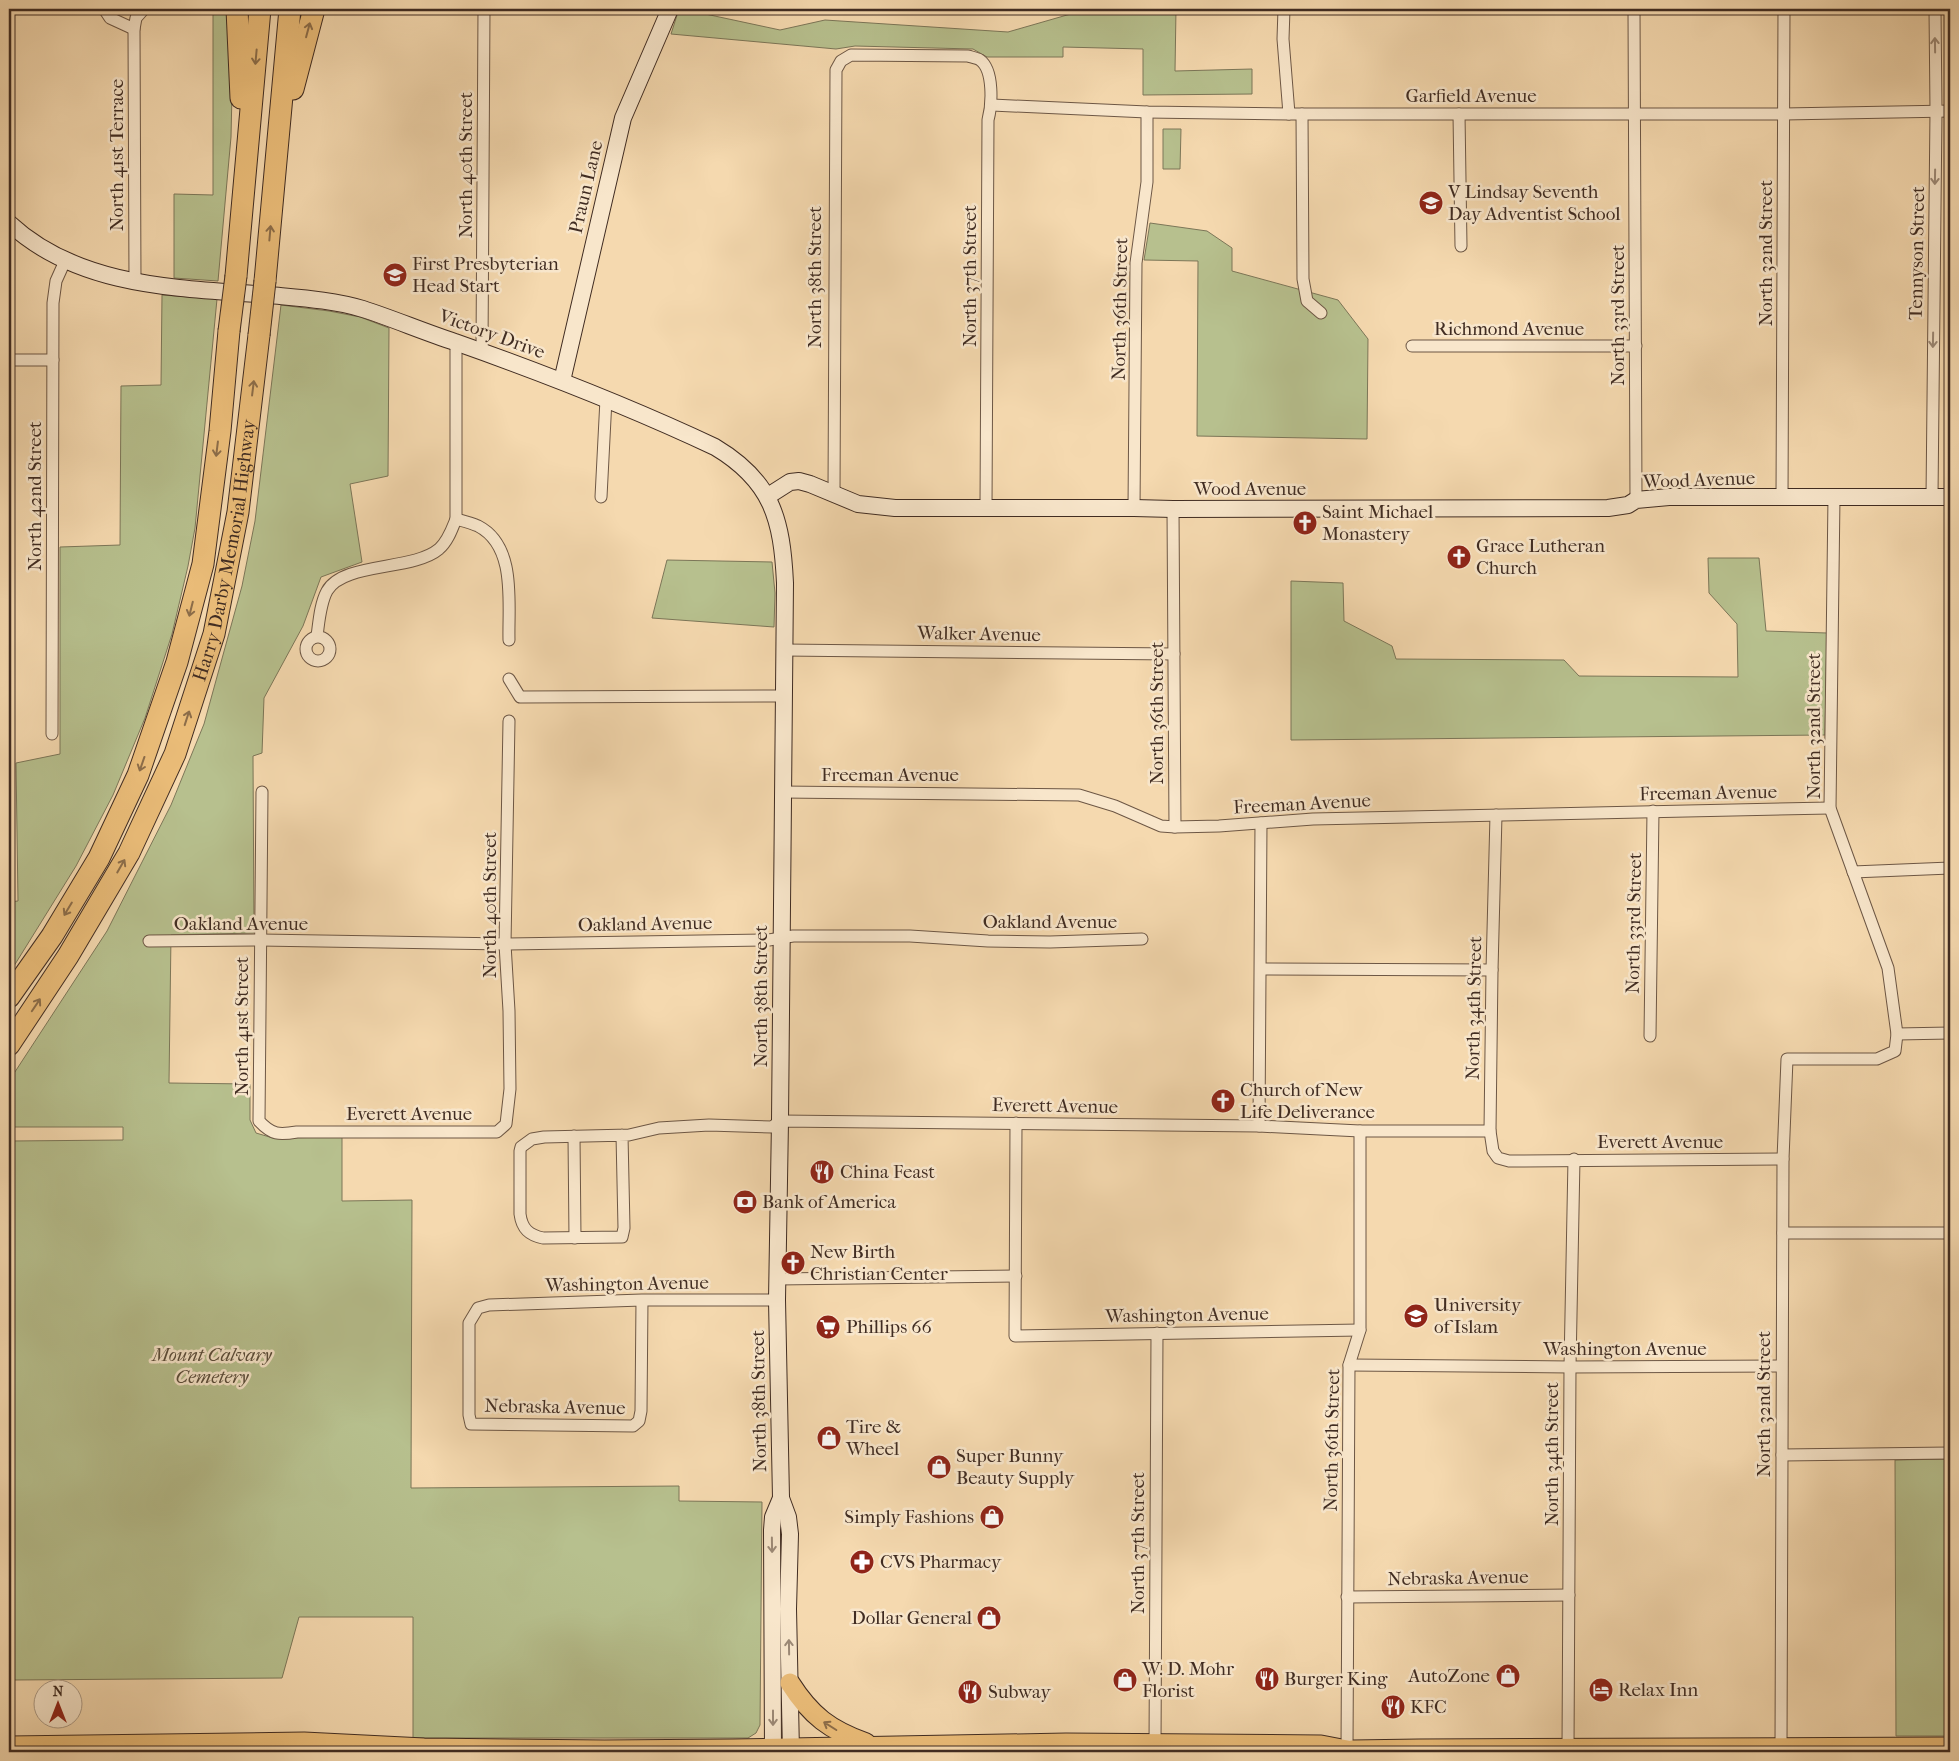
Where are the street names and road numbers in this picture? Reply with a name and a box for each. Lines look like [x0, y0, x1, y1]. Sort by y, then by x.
street label: North 41st Terrace [106, 79, 128, 231]
street label: Garfield Avenue [1405, 85, 1537, 107]
street label: North 40th Street [455, 91, 477, 238]
street label: Praun Lane [565, 138, 607, 236]
street label: North 32nd Street [1755, 180, 1777, 326]
street label: Tennyson Street [1905, 186, 1929, 320]
street label: North 37th Street [959, 205, 981, 347]
street label: North 38th Street [804, 206, 826, 348]
street label: North 36th Street [1108, 237, 1132, 381]
street label: North 33rd Street [1607, 244, 1629, 386]
street label: Victory Drive [435, 304, 548, 363]
street label: Richmond Avenue [1434, 318, 1584, 340]
street label: Harry Darby Memorial Highway [188, 417, 260, 684]
street label: North 42nd Street [24, 421, 46, 571]
street label: Wood Avenue [1641, 467, 1756, 493]
street label: Wood Avenue [1193, 478, 1306, 500]
street label: Walker Avenue [916, 622, 1041, 646]
street label: North 36th Street [1146, 641, 1168, 785]
street label: North 32nd Street [1803, 653, 1825, 799]
street label: Freeman Avenue [821, 764, 959, 786]
street label: Freeman Avenue [1639, 781, 1777, 805]
street label: Freeman Avenue [1233, 789, 1371, 819]
street label: North 40th Street [479, 831, 501, 978]
street label: North 33rd Street [1622, 852, 1646, 994]
street label: Oakland Avenue [983, 911, 1117, 933]
street label: Oakland Avenue [578, 912, 712, 936]
street label: Oakland Avenue [174, 913, 308, 935]
street label: North 38th Street [750, 925, 772, 1067]
street label: North 34th Street [1462, 936, 1486, 1080]
street label: North 41st Street [231, 956, 253, 1096]
street label: Everett Avenue [992, 1094, 1118, 1118]
street label: Everett Avenue [346, 1103, 472, 1125]
street label: Everett Avenue [1597, 1131, 1723, 1153]
street label: Washington Avenue [544, 1272, 709, 1296]
street label: Washington Avenue [1104, 1303, 1269, 1327]
street label: North 38th Street [747, 1329, 771, 1472]
street label: North 32nd Street [1753, 1331, 1775, 1477]
street label: Washington Avenue [1542, 1338, 1707, 1360]
street label: North 36th Street [1320, 1368, 1344, 1512]
street label: North 34th Street [1541, 1382, 1563, 1526]
street label: Nebraska Avenue [484, 1395, 626, 1419]
street label: North 37th Street [1127, 1472, 1149, 1614]
street label: Nebraska Avenue [1387, 1566, 1529, 1590]

